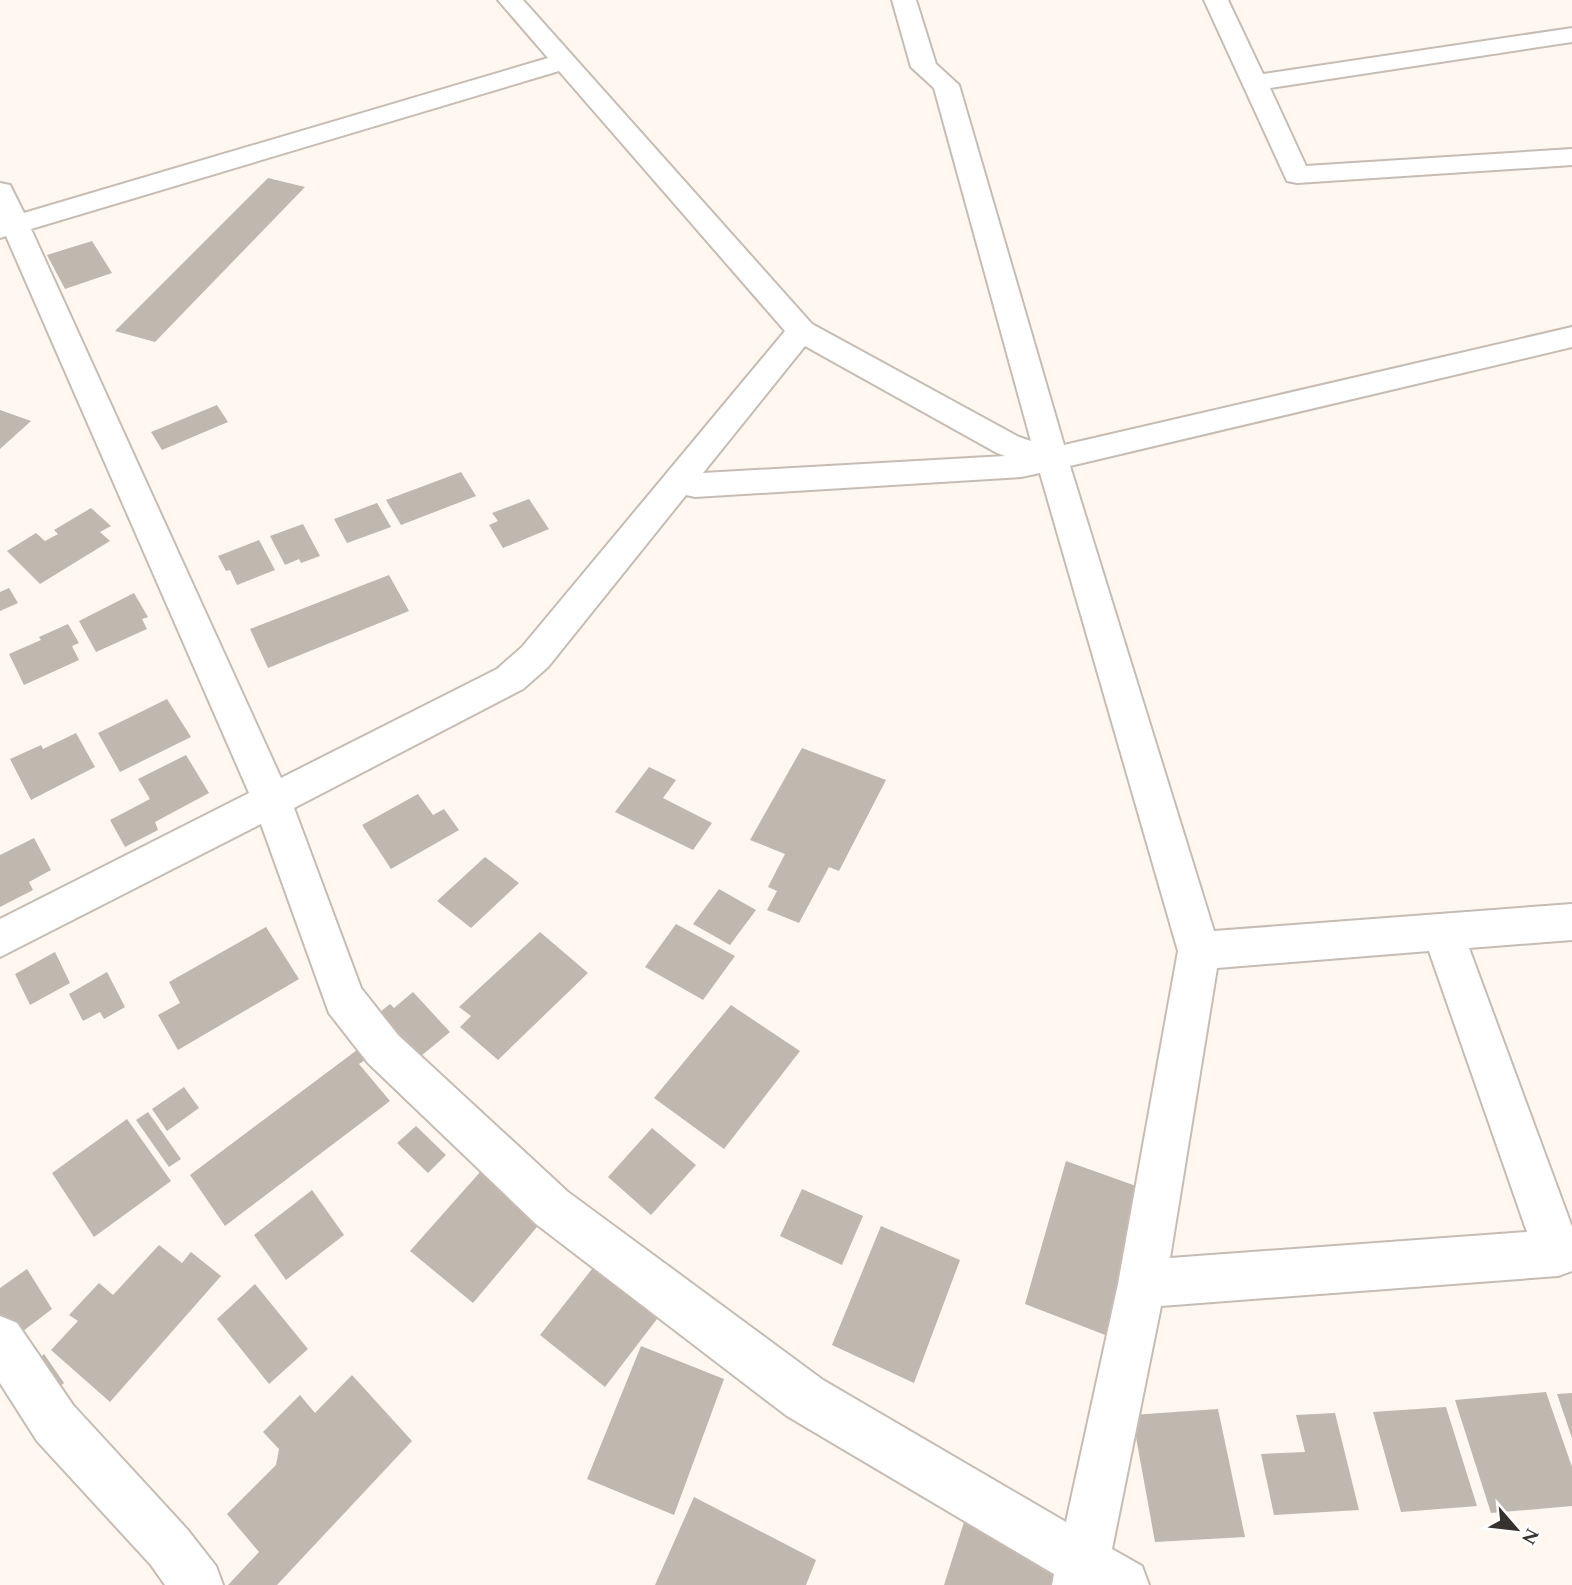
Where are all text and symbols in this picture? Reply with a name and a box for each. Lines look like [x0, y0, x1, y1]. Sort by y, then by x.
north arrow [1481, 1494, 1551, 1564]
text: N [1513, 1523, 1546, 1550]

